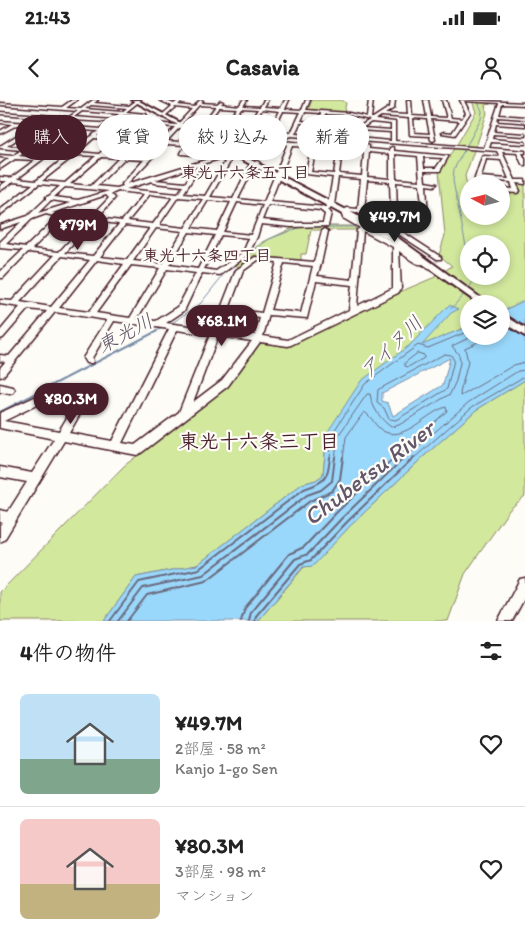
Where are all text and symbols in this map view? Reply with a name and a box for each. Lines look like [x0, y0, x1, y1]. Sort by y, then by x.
text: 21:43 [25, 6, 70, 29]
icon: back [20, 54, 48, 82]
text: Casavia [226, 54, 299, 81]
icon: person [477, 54, 505, 82]
chip: 購入 [15, 115, 87, 160]
chip: 賃貸 [97, 115, 169, 160]
chip: 絞り込み [179, 115, 287, 160]
chip: 新着 [297, 115, 369, 160]
district label: 東光十六条五丁目 [181, 163, 309, 182]
north arrow [460, 175, 510, 225]
map controls [460, 175, 510, 345]
pin: ¥49.7M [354, 200, 436, 243]
text: ¥49.7M [369, 207, 421, 226]
pin: ¥79M [48, 208, 108, 251]
text: ¥79M [59, 215, 97, 234]
button: locate [460, 235, 510, 285]
district label: 東光十六条四丁目 [143, 246, 271, 265]
button: layers [460, 295, 510, 345]
pin: ¥68.1M [181, 304, 263, 347]
water label: 東光川 [93, 308, 157, 358]
text: ¥68.1M [197, 311, 247, 330]
water label: アイヌ川 [355, 311, 427, 383]
pin: ¥80.3M [30, 382, 112, 425]
text: ¥80.3M [45, 389, 97, 408]
water label: Chubetsu River [297, 412, 442, 531]
district label: 東光十六条三丁目 [179, 429, 339, 453]
icon: filters [477, 637, 505, 665]
text: 4件の物件 [20, 640, 117, 665]
text: ¥49.7M [175, 710, 242, 735]
icon: home [60, 714, 120, 774]
icon: heart [477, 730, 505, 758]
text: 2部屋 · 58 m² [175, 739, 266, 758]
text: Kanjo 1-go Sen [175, 759, 278, 778]
text: ¥80.3M [175, 833, 244, 858]
icon: home [60, 839, 120, 899]
icon: heart [477, 855, 505, 883]
text: 3部屋 · 98 m² [175, 862, 266, 881]
text: マンション [175, 886, 254, 905]

